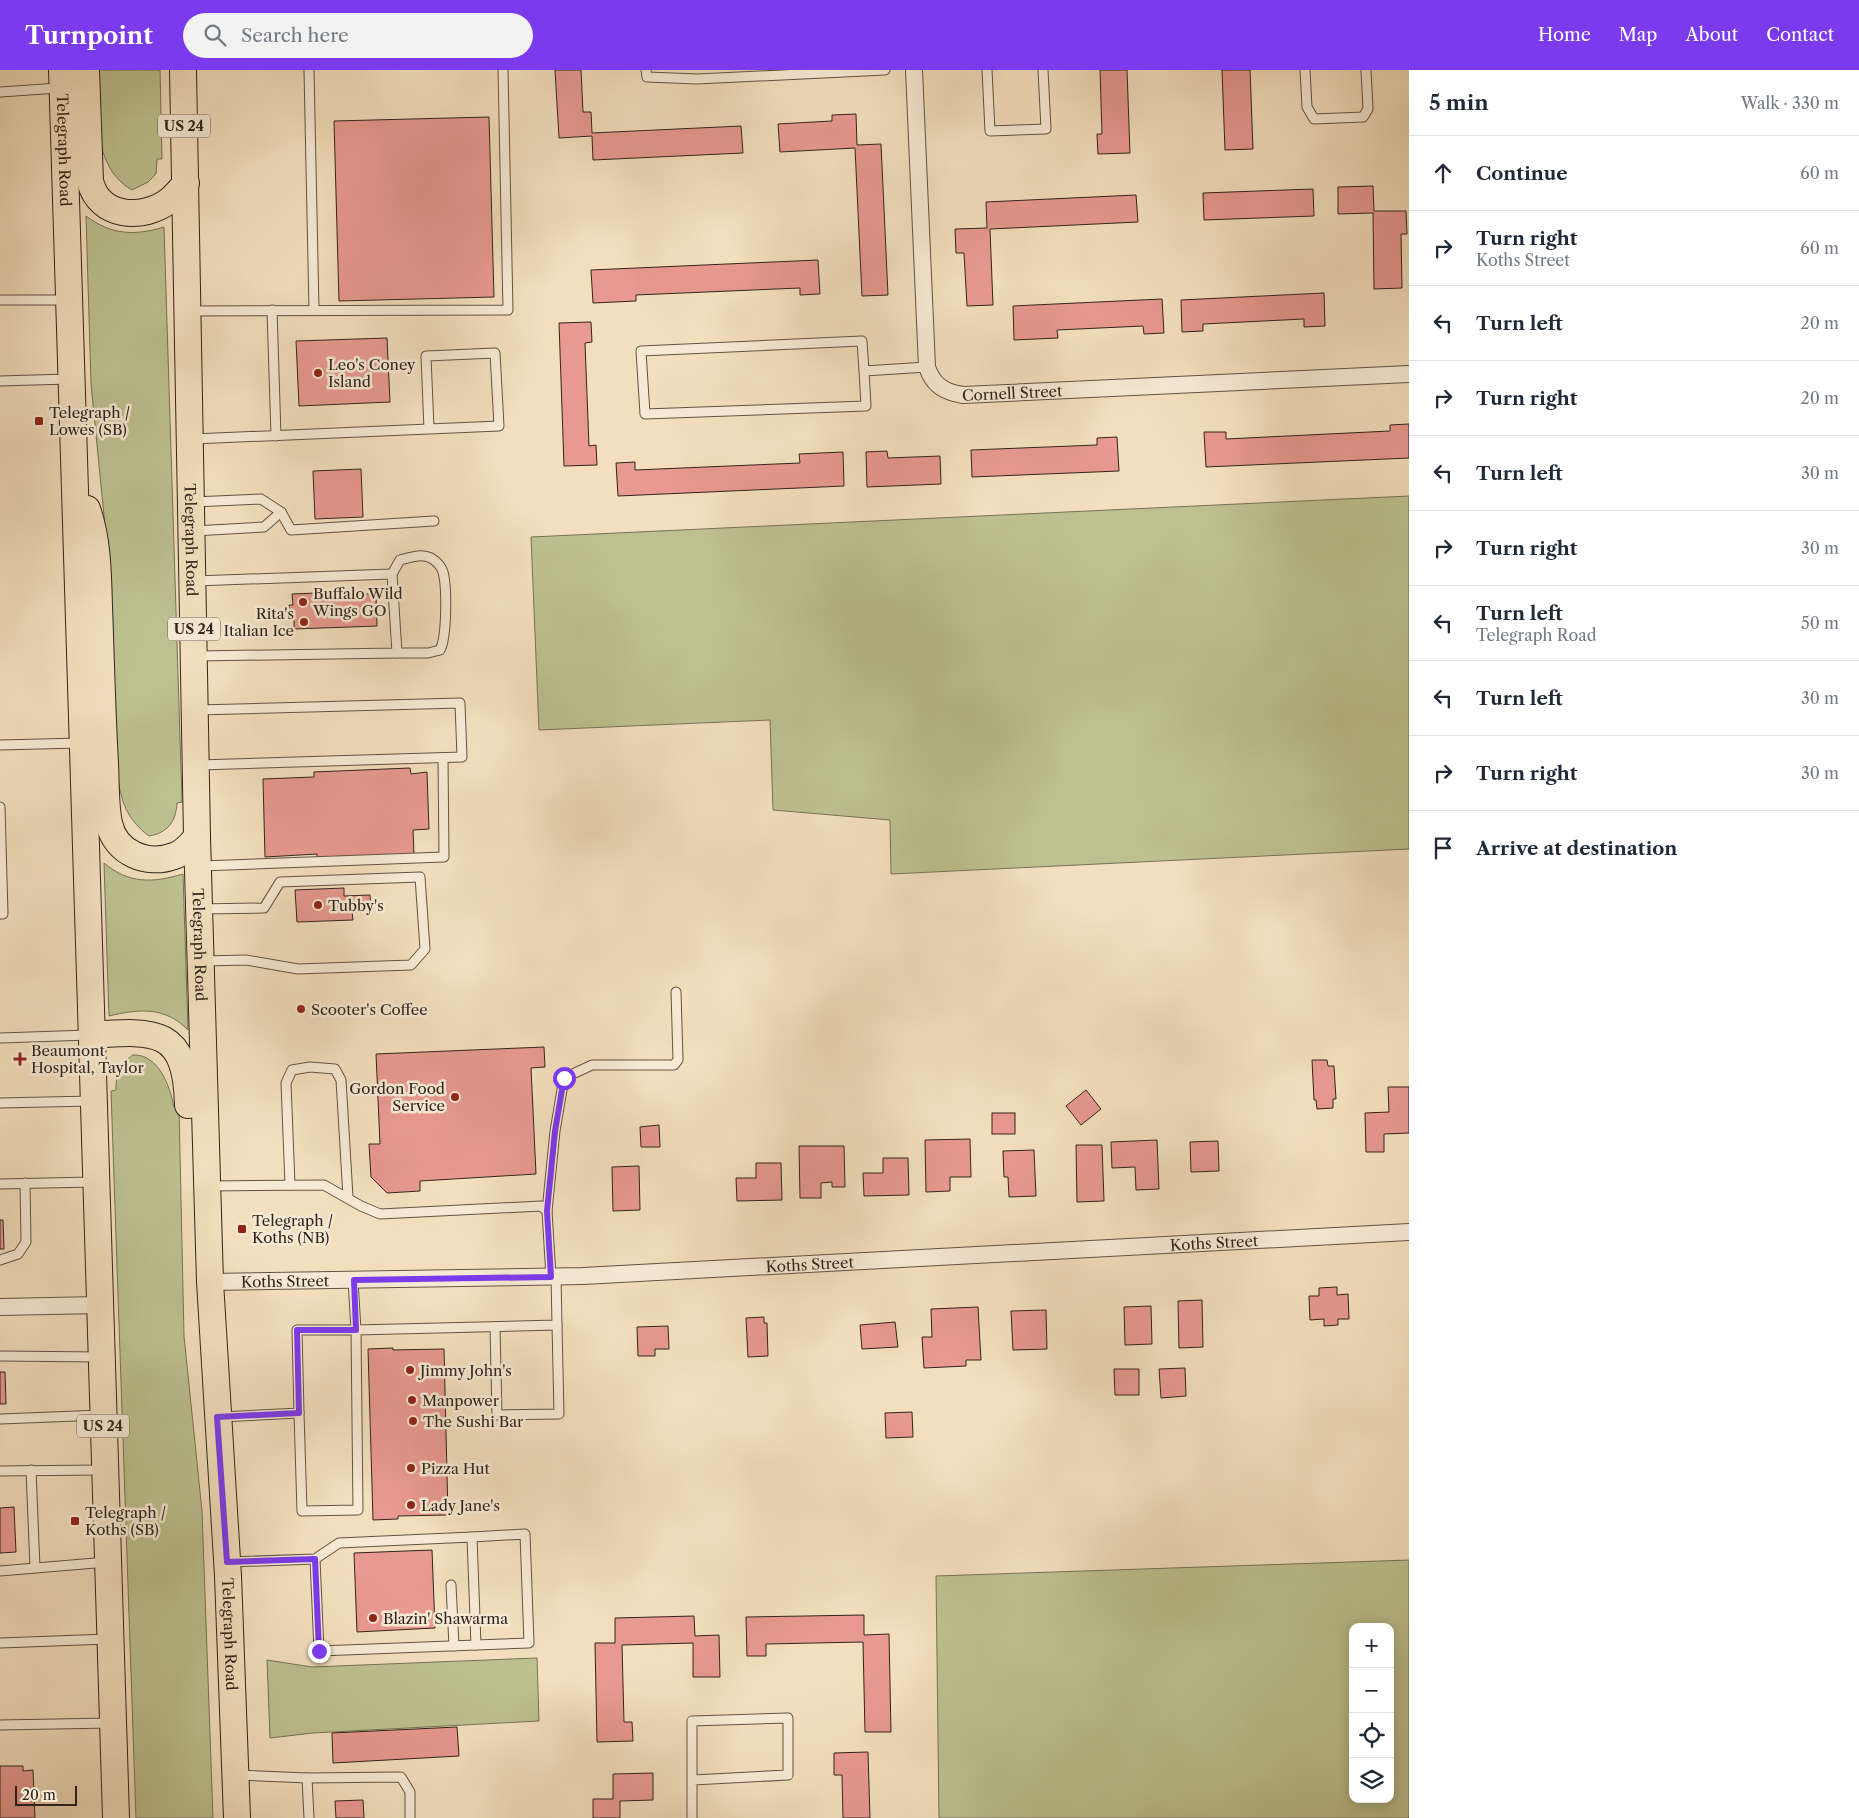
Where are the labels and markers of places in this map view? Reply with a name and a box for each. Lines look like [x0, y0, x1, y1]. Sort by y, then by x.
place label: Leo's Coney Island [328, 355, 416, 391]
marker: Leo's Coney Island [312, 367, 324, 379]
place label: Telegraph / Lowes (SB) [49, 403, 130, 439]
marker: Telegraph / Lowes (SB) [33, 415, 45, 427]
place label: Buffalo Wild Wings GO [312, 584, 403, 620]
marker: Buffalo Wild Wings GO [297, 596, 309, 608]
place label: Rita's Italian Ice [224, 604, 294, 640]
marker: Rita's Italian Ice [298, 616, 310, 628]
place label: Tubby's [328, 896, 384, 915]
marker: Tubby's [312, 899, 324, 911]
place label: Scooter's Coffee [311, 1000, 428, 1019]
marker: Scooter's Coffee [295, 1003, 307, 1015]
place label: Beaumont Hospital, Taylor [31, 1041, 145, 1077]
marker: Beaumont Hospital, Taylor [13, 1052, 27, 1066]
place label: Gordon Food Service [349, 1079, 445, 1115]
marker: Gordon Food Service [449, 1091, 461, 1103]
place label: Telegraph / Koths (NB) [252, 1211, 333, 1247]
marker: Telegraph / Koths (NB) [236, 1223, 248, 1235]
place label: Jimmy John's [418, 1361, 512, 1380]
marker: Jimmy John's [404, 1364, 416, 1376]
place label: Manpower [422, 1391, 500, 1410]
marker: Manpower [406, 1394, 418, 1406]
place label: The Sushi Bar [423, 1412, 524, 1431]
marker: The Sushi Bar [407, 1415, 419, 1427]
place label: Pizza Hut [421, 1459, 491, 1478]
marker: Pizza Hut [405, 1462, 417, 1474]
place label: Lady Jane's [421, 1496, 500, 1515]
marker: Lady Jane's [405, 1499, 417, 1511]
place label: Telegraph / Koths (SB) [85, 1503, 166, 1539]
marker: Telegraph / Koths (SB) [69, 1515, 81, 1527]
place label: Blazin' Shawarma [383, 1609, 508, 1628]
marker: Blazin' Shawarma [367, 1612, 379, 1624]

